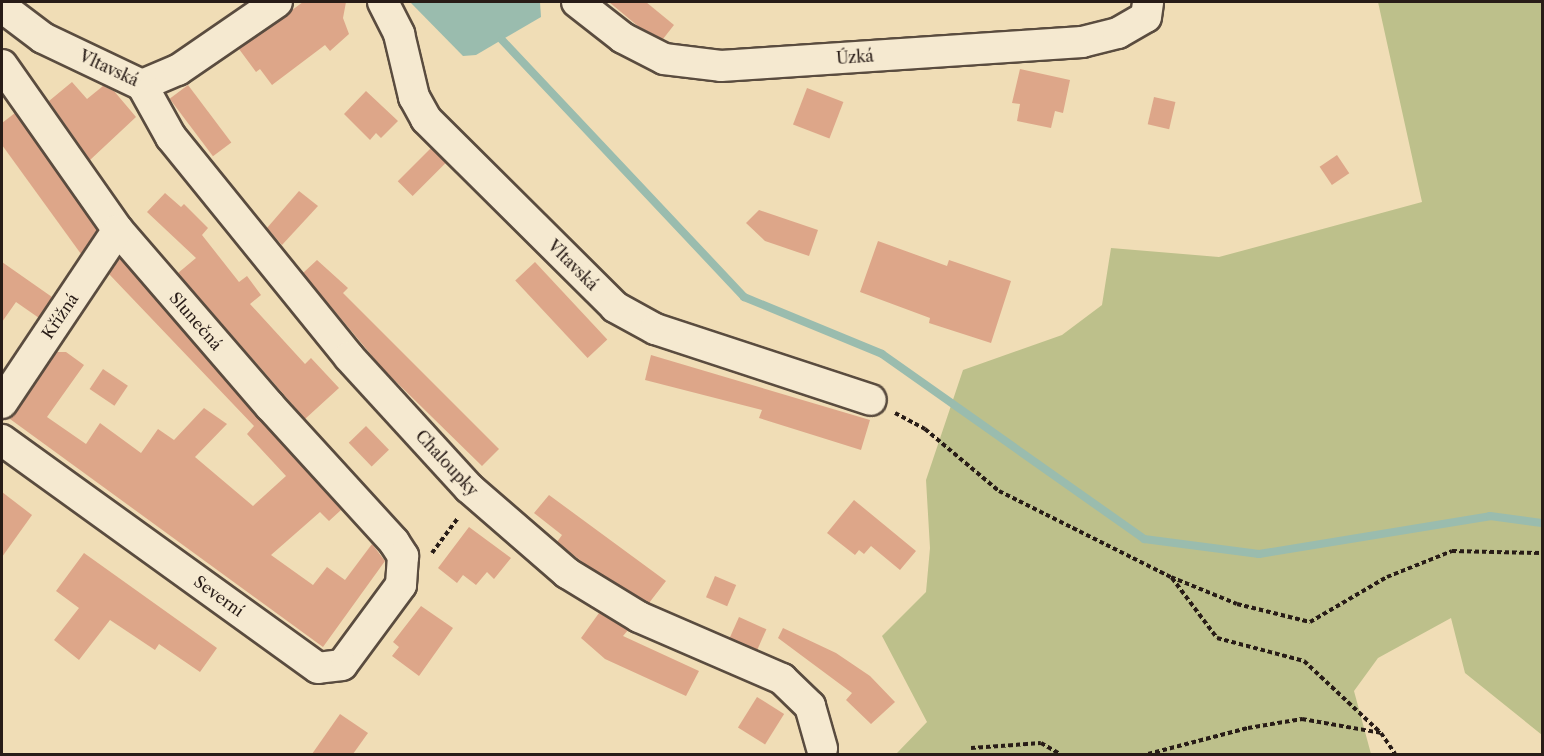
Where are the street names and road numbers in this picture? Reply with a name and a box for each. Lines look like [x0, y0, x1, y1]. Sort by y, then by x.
street label: Vltavská [76, 46, 142, 90]
street label: Úzká [836, 46, 874, 68]
street label: Vltavská [544, 236, 602, 294]
street label: Slunečná [166, 288, 226, 354]
street label: Křížná [38, 290, 82, 342]
street label: Chaloupky [412, 426, 482, 500]
street label: Severní [190, 571, 248, 621]

